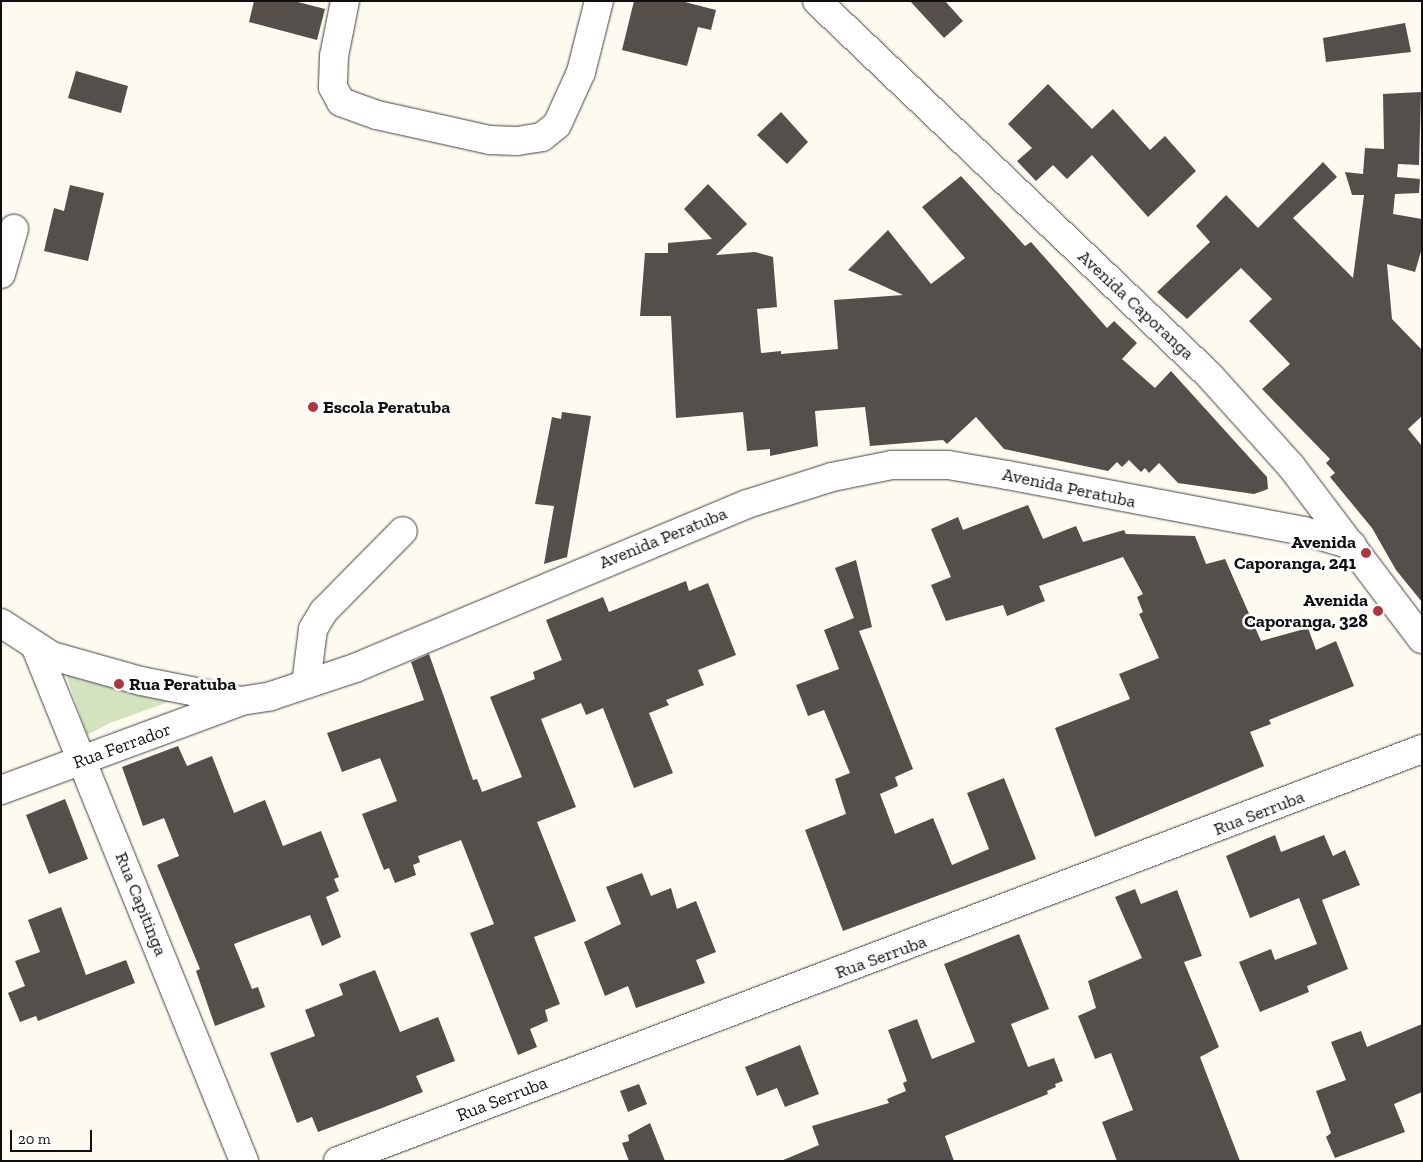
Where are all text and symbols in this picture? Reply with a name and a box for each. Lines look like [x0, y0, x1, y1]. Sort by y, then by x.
street label: Avenida Caporanga [1074, 246, 1198, 364]
place label: Escola Peratuba [323, 396, 450, 418]
marker: Escola Peratuba [307, 401, 319, 413]
street label: Avenida Peratuba [1000, 463, 1138, 513]
street label: Avenida Peratuba [596, 503, 730, 573]
place label: Avenida Caporanga, 241 [1234, 532, 1356, 574]
marker: Avenida Caporanga, 241 [1360, 547, 1372, 559]
place label: Avenida Caporanga, 328 [1244, 590, 1368, 632]
marker: Avenida Caporanga, 328 [1372, 605, 1384, 617]
place label: Rua Peratuba [129, 673, 236, 695]
marker: Rua Peratuba [113, 678, 125, 690]
street label: Rua Ferrador [70, 718, 174, 774]
street label: Rua Serruba [1211, 786, 1307, 840]
street label: Rua Capitinga [110, 849, 172, 959]
street label: Rua Serruba [832, 931, 930, 983]
street label: Rua Serruba [454, 1072, 550, 1126]
scale bar [12, 1120, 95, 1152]
text: 20 m [18, 1130, 51, 1148]

